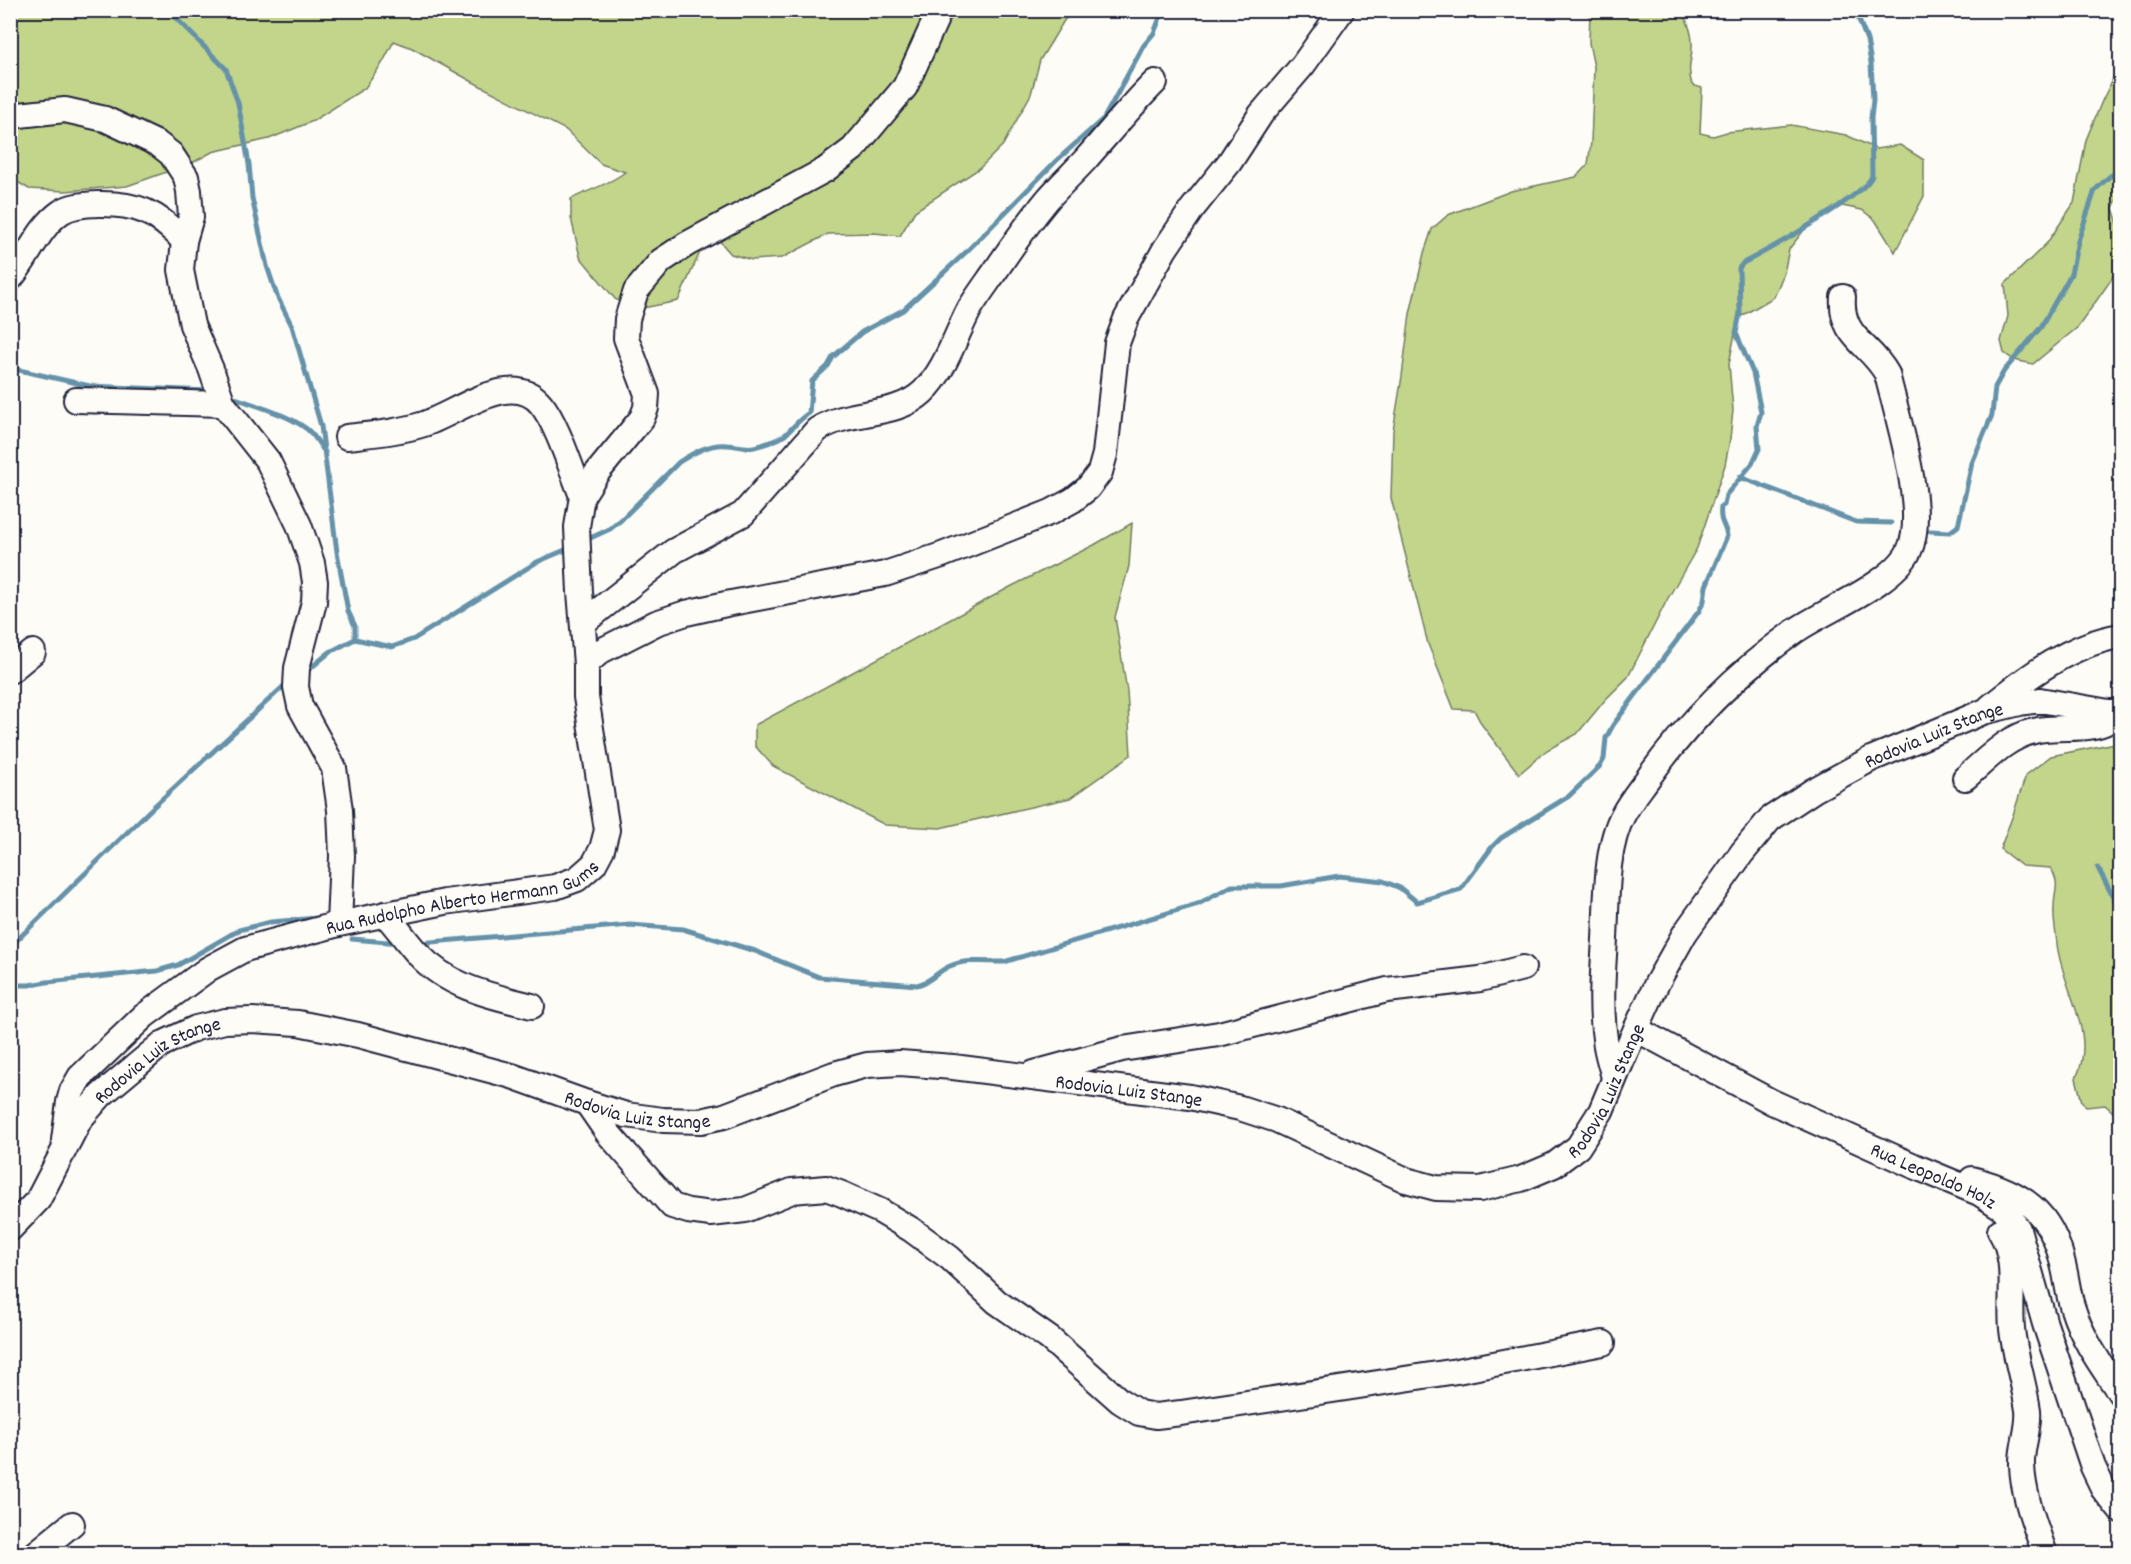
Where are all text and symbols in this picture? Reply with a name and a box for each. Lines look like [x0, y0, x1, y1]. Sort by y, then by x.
street label: Rodovia Luiz Stange [1860, 697, 2007, 777]
street label: Rua Rudolpho Alberto Hermann Gums [323, 854, 607, 944]
street label: Rodovia Luiz Stange [88, 1012, 224, 1111]
street label: Rodovia Luiz Stange [1563, 1020, 1654, 1167]
street label: Rodovia Luiz Stange [1053, 1069, 1205, 1116]
street label: Rodovia Luiz Stange [560, 1085, 714, 1138]
street label: Rua Leopoldo Holz [1865, 1137, 2002, 1218]

